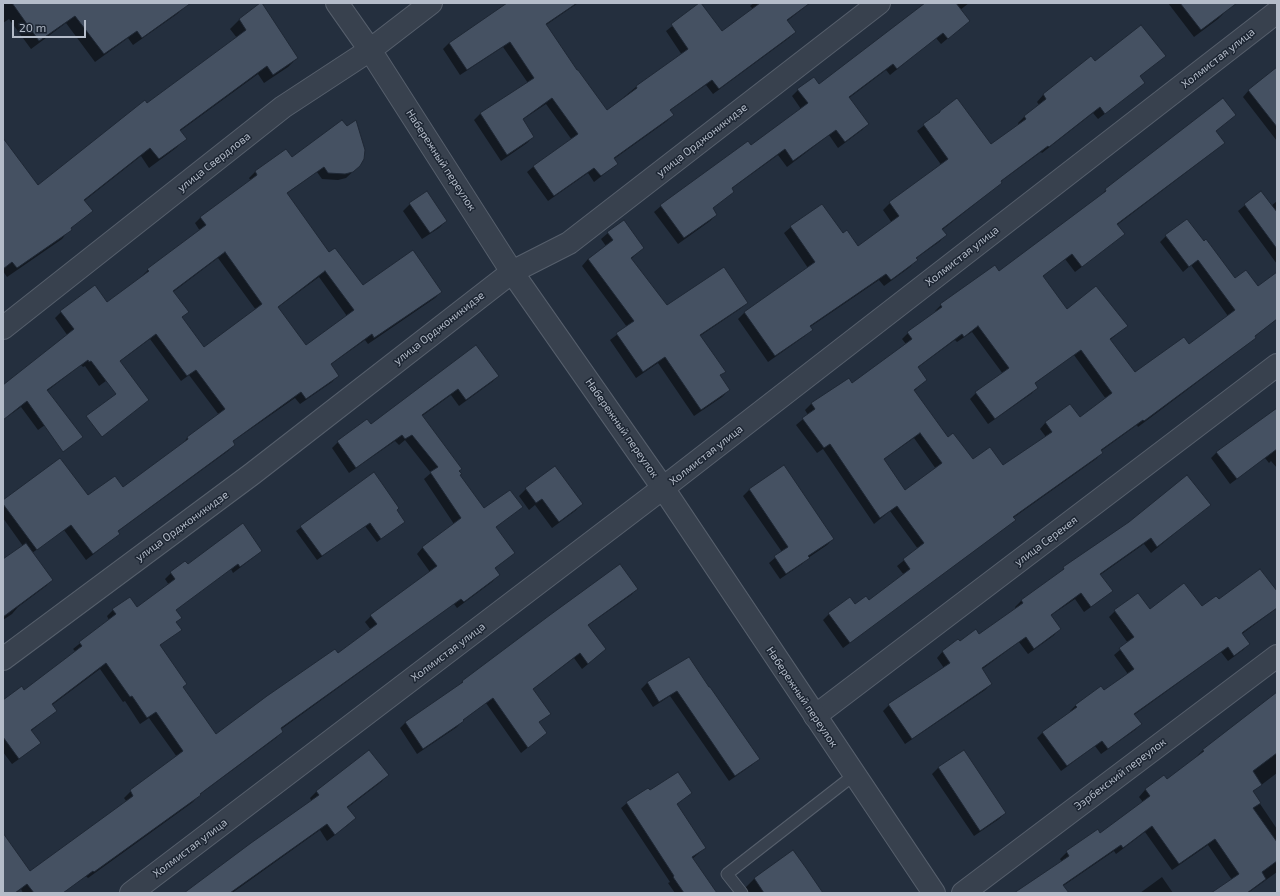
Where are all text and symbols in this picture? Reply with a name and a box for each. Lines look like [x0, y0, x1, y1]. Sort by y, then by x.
scale bar [14, 12, 88, 38]
text: 20 m [19, 20, 46, 34]
street label: Холмистая улица [1179, 25, 1257, 91]
street label: улица Орджоникидзе [654, 101, 750, 179]
street label: Набережный переулок [403, 107, 479, 213]
street label: улица Свердлова [175, 129, 253, 195]
street label: Холмистая улица [923, 223, 1001, 289]
street label: улица Орджоникидзе [391, 289, 487, 367]
street label: Набережный переулок [583, 376, 661, 480]
street label: Холмистая улица [667, 422, 745, 488]
street label: улица Орджоникидзе [133, 488, 231, 564]
street label: улица Серекея [1012, 513, 1080, 569]
street label: Холмистая улица [408, 620, 488, 684]
street label: Набережный переулок [763, 644, 841, 750]
street label: Ээрбекский переулок [1071, 735, 1169, 813]
street label: Холмистая улица [150, 816, 230, 880]

